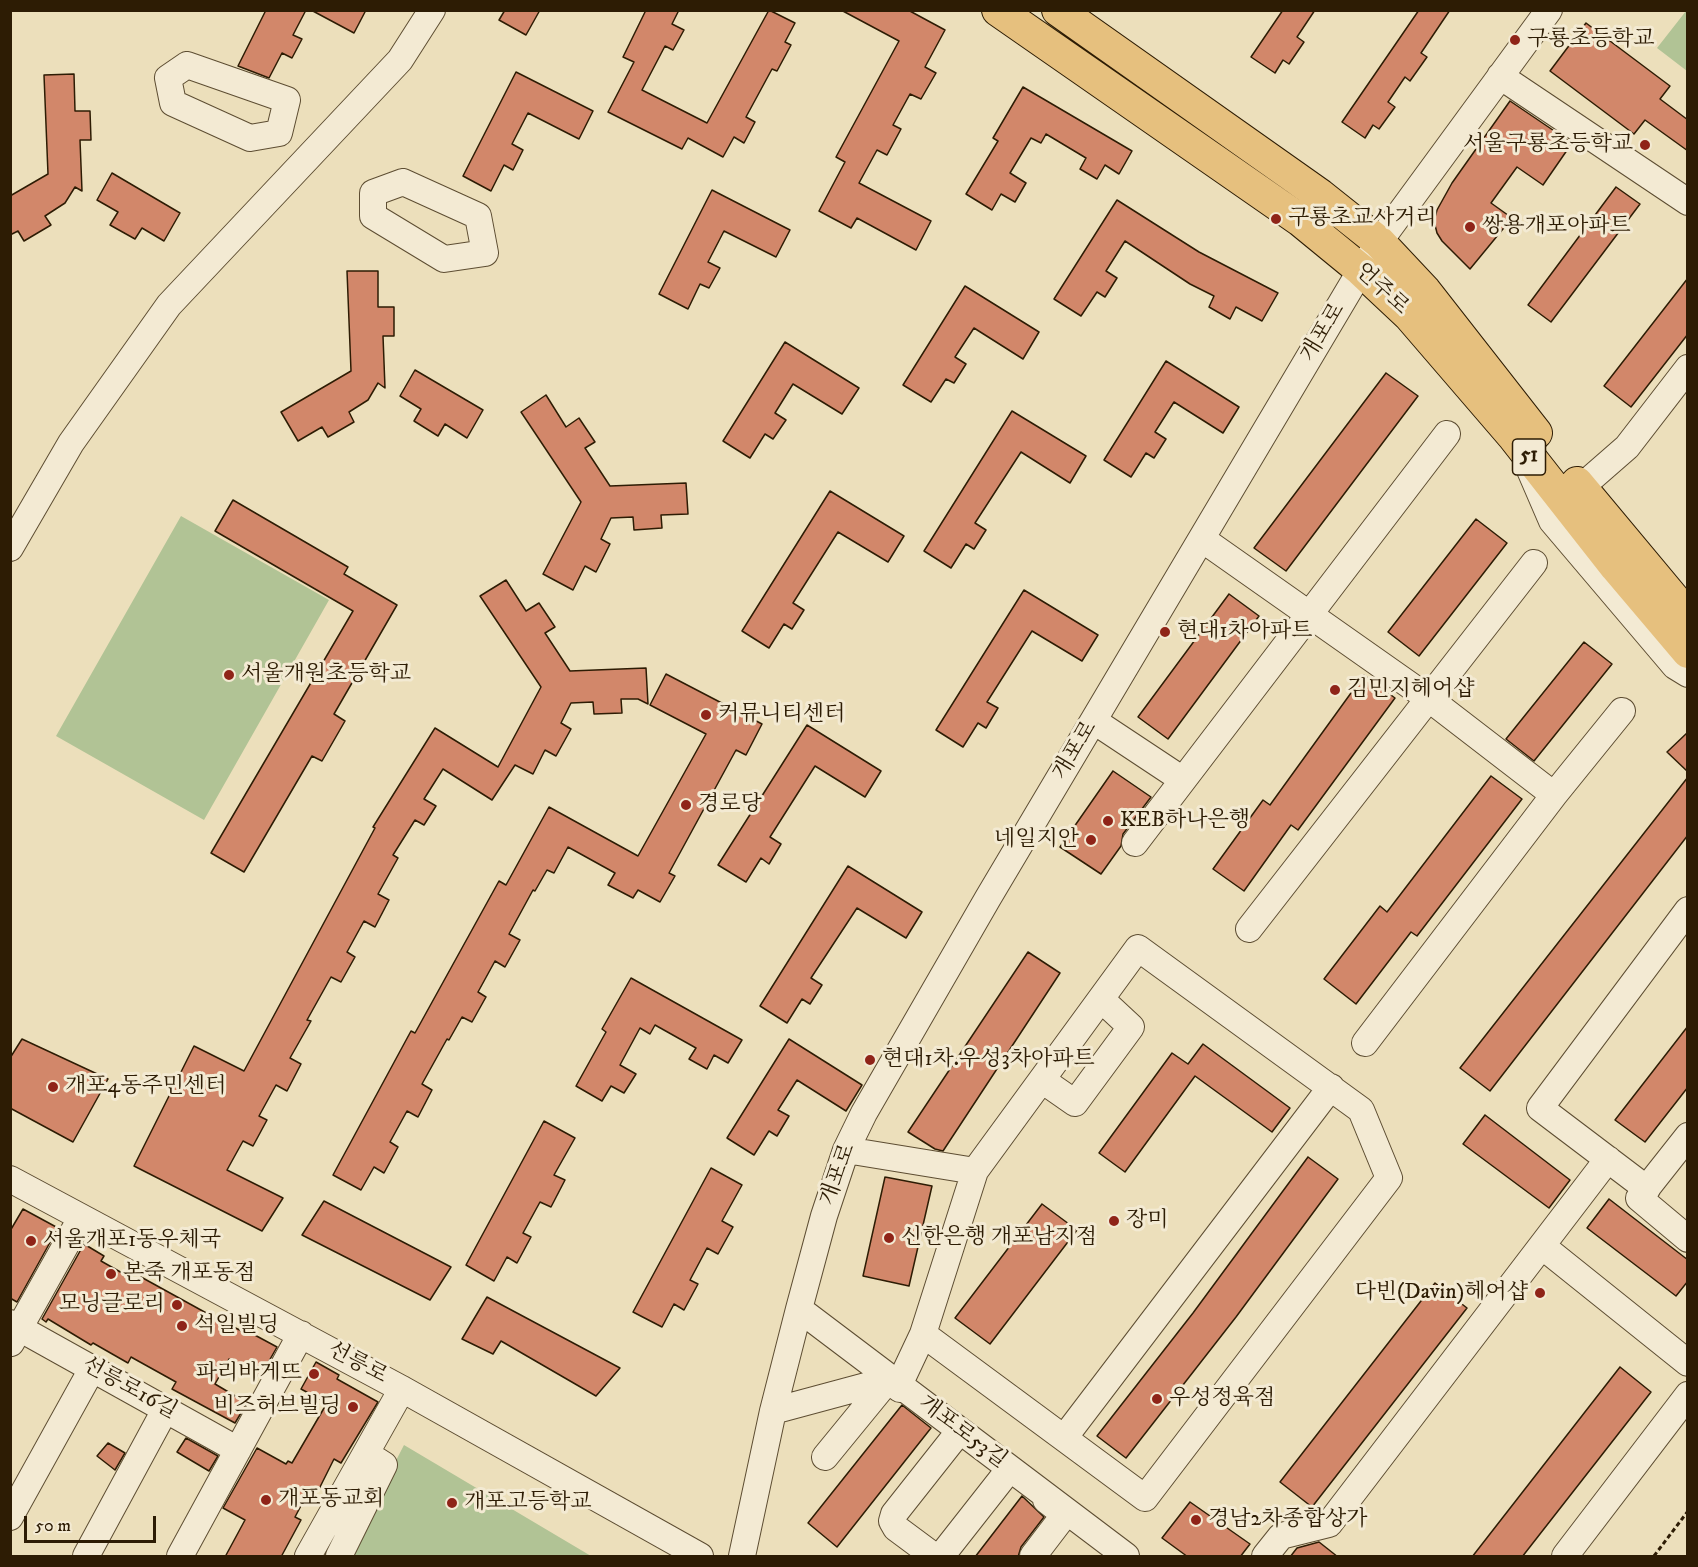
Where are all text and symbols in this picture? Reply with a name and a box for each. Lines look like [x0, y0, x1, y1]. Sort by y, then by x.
place label: 구룡초등학교 [1527, 27, 1655, 53]
marker: 구룡초등학교 [1508, 33, 1522, 47]
place label: 서울구룡초등학교 [1463, 132, 1633, 158]
marker: 서울구룡초등학교 [1638, 138, 1652, 152]
place label: 구룡초교사거리 [1288, 206, 1437, 232]
marker: 구룡초교사거리 [1269, 212, 1283, 226]
place label: 쌍용개포아파트 [1482, 214, 1631, 240]
marker: 쌍용개포아파트 [1463, 220, 1477, 234]
street label: 언주로 [1349, 259, 1413, 321]
street label: 개포로 [1296, 299, 1352, 367]
road number: 51 [1512, 439, 1546, 475]
place label: 현대1차아파트 [1177, 619, 1313, 645]
marker: 현대1차아파트 [1158, 625, 1172, 639]
place label: 서울개원초등학교 [241, 662, 411, 688]
marker: 서울개원초등학교 [222, 668, 236, 682]
place label: 김민지헤어샵 [1347, 677, 1475, 703]
marker: 김민지헤어샵 [1328, 683, 1342, 697]
place label: 커뮤니티센터 [718, 702, 846, 728]
marker: 커뮤니티센터 [699, 708, 713, 722]
street label: 개포로 [1048, 717, 1104, 785]
place label: 경로당 [698, 792, 762, 818]
marker: 경로당 [679, 798, 693, 812]
place label: KEB하나은행 [1120, 808, 1250, 834]
marker: KEB하나은행 [1101, 814, 1115, 828]
place label: 네일지안 [994, 827, 1079, 853]
marker: 네일지안 [1084, 833, 1098, 847]
place label: 현대1차.우성3차아파트 [882, 1047, 1095, 1073]
marker: 현대1차.우성3차아파트 [863, 1053, 877, 1067]
place label: 개포4동주민센터 [65, 1074, 226, 1100]
marker: 개포4동주민센터 [46, 1080, 60, 1094]
street label: 개포로 [816, 1141, 862, 1209]
place label: 장미 [1126, 1208, 1169, 1234]
marker: 장미 [1107, 1214, 1121, 1228]
place label: 신한은행 개포남지점 [901, 1225, 1097, 1251]
place label: 서울개포1동우체국 [43, 1228, 221, 1254]
marker: 신한은행 개포남지점 [882, 1231, 896, 1245]
marker: 서울개포1동우체국 [24, 1234, 38, 1248]
place label: 본죽 개포동점 [123, 1261, 255, 1287]
marker: 본죽 개포동점 [104, 1267, 118, 1281]
place label: 다빈(Davin)헤어샵 [1355, 1280, 1528, 1306]
marker: 다빈(Davin)헤어샵 [1533, 1286, 1547, 1300]
place label: 모닝글로리 [59, 1292, 165, 1318]
marker: 모닝글로리 [170, 1298, 184, 1312]
place label: 석일빌딩 [194, 1313, 279, 1339]
marker: 석일빌딩 [175, 1319, 189, 1333]
street label: 선릉로 [323, 1337, 391, 1391]
street label: 선릉로16길 [77, 1352, 181, 1426]
place label: 파리바게뜨 [196, 1361, 302, 1387]
marker: 파리바게뜨 [307, 1367, 321, 1381]
place label: 우성정육점 [1169, 1386, 1275, 1412]
street label: 개포로53길 [912, 1391, 1012, 1475]
marker: 우성정육점 [1150, 1392, 1164, 1406]
place label: 비즈허브빌딩 [213, 1394, 341, 1420]
marker: 비즈허브빌딩 [346, 1400, 360, 1414]
place label: 개포동교회 [278, 1487, 384, 1513]
place label: 개포고등학교 [464, 1490, 592, 1516]
marker: 개포동교회 [259, 1493, 273, 1507]
marker: 개포고등학교 [445, 1496, 459, 1510]
scale bar [27, 1504, 159, 1542]
place label: 경남2차종합상가 [1208, 1507, 1368, 1533]
marker: 경남2차종합상가 [1189, 1513, 1203, 1527]
text: 50 m [35, 1515, 71, 1537]

